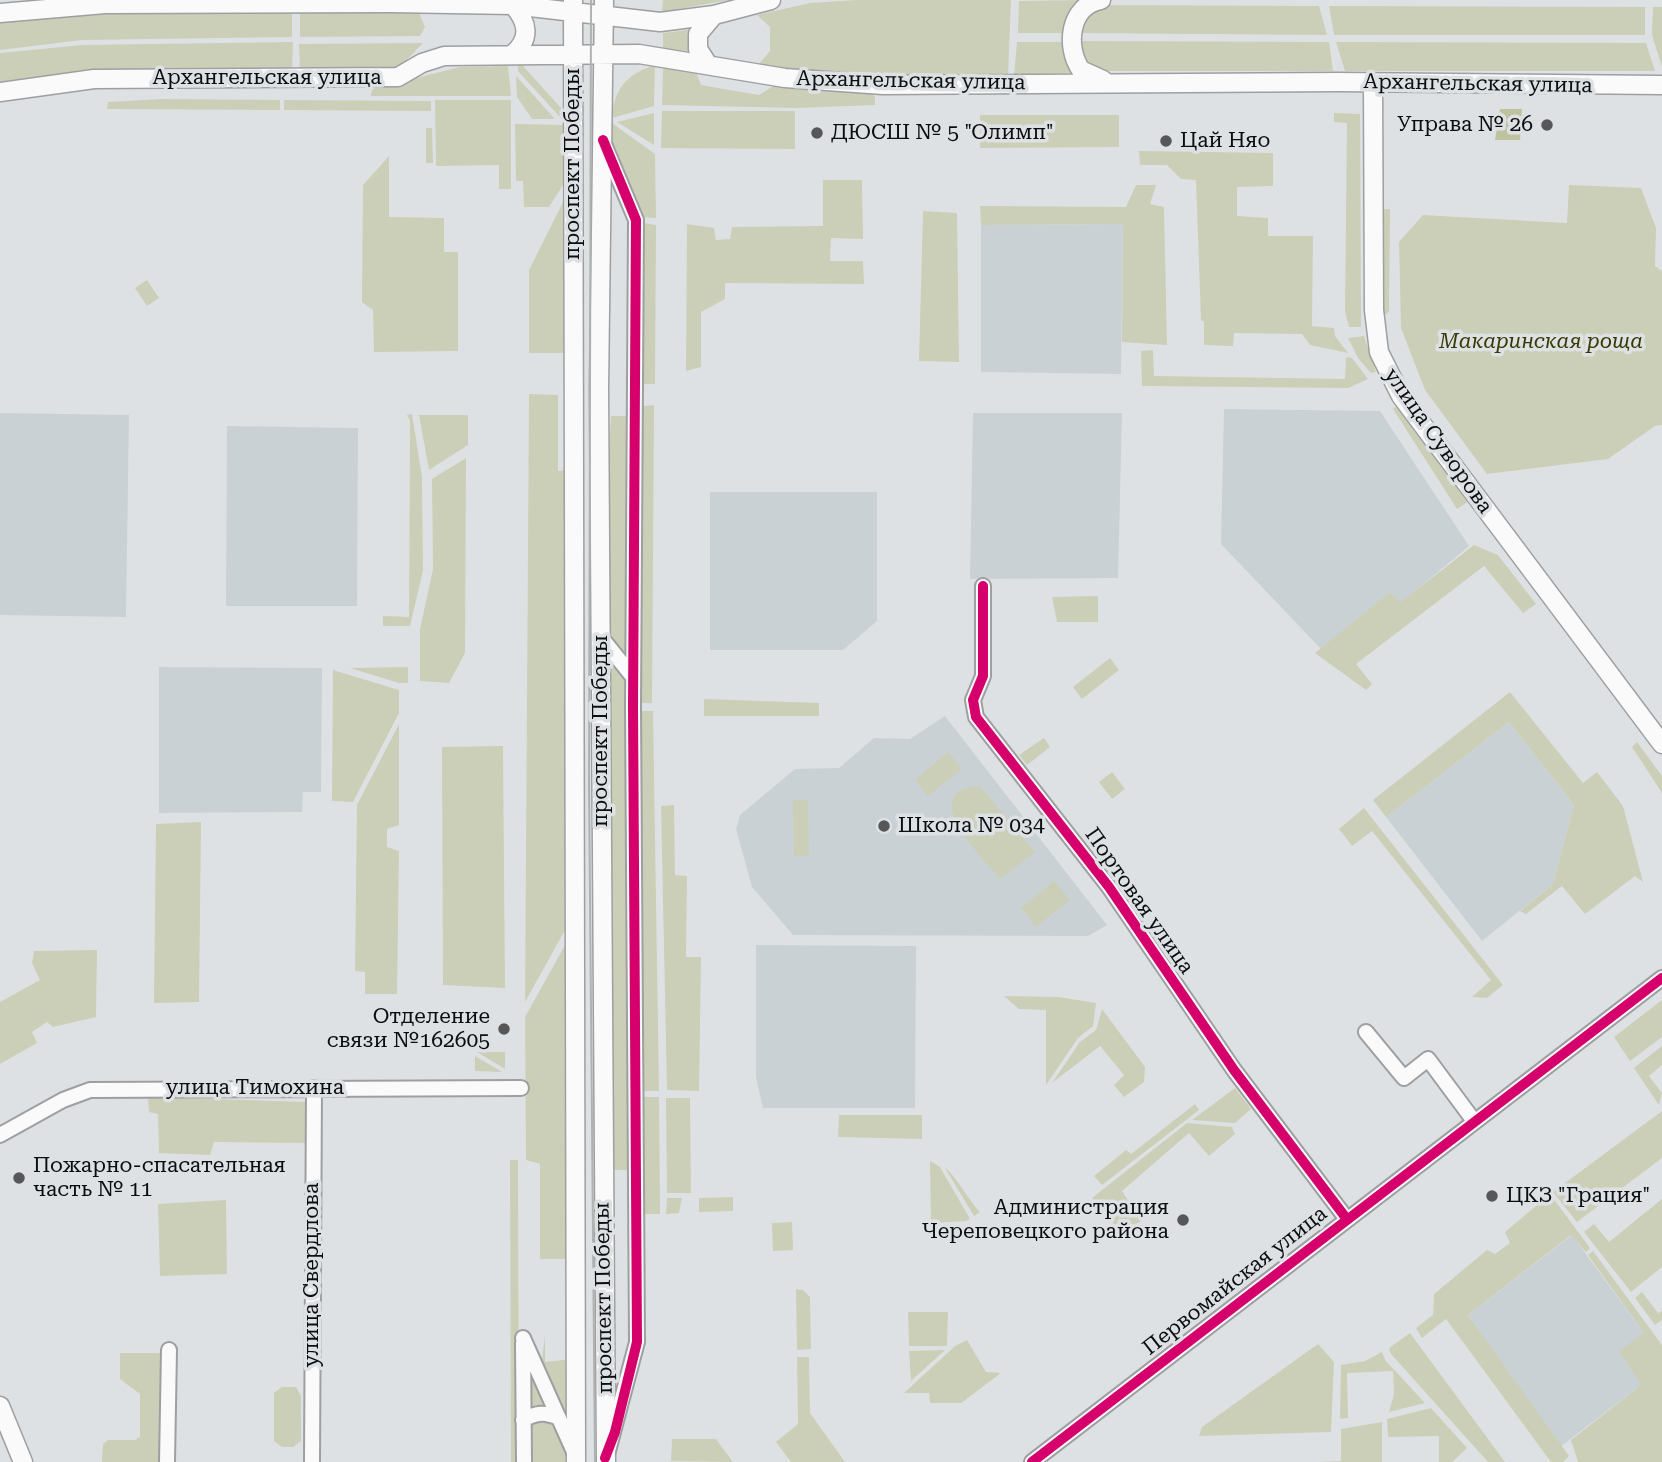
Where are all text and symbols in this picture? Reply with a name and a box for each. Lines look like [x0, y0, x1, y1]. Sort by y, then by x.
street label: Архангельская улица [152, 65, 382, 91]
street label: Архангельская улица [796, 66, 1026, 96]
street label: проспект Победы [560, 68, 586, 260]
street label: Архангельская улица [1363, 69, 1593, 99]
place label: Управа № 26 [1397, 112, 1533, 138]
marker: Управа № 26 [1539, 117, 1555, 133]
place label: ДЮСШ № 5 "Олимп" [831, 120, 1054, 146]
marker: ДЮСШ № 5 "Олимп" [809, 125, 825, 141]
place label: Цай Няо [1180, 128, 1270, 154]
marker: Цай Няо [1158, 133, 1174, 149]
park label: Макаринская роща [1439, 329, 1643, 355]
street label: улица Суворова [1378, 363, 1498, 519]
street label: проспект Победы [588, 635, 614, 827]
place label: Школа № 034 [898, 813, 1045, 839]
marker: Школа № 034 [876, 818, 892, 834]
street label: Портовая улица [1079, 823, 1199, 979]
place label: Отделение связи №162605 [327, 1004, 490, 1054]
marker: Отделение связи №162605 [496, 1021, 512, 1037]
street label: улица Тимохина [166, 1075, 344, 1101]
place label: Пожарно-спасательная часть № 11 [33, 1153, 286, 1203]
marker: Пожарно-спасательная часть № 11 [11, 1170, 27, 1186]
street label: улица Свердлова [299, 1183, 325, 1367]
place label: ЦКЗ "Грация" [1506, 1183, 1650, 1209]
marker: ЦКЗ "Грация" [1484, 1188, 1500, 1204]
place label: Администрация Череповецкого района [921, 1195, 1169, 1245]
street label: Первомайская улица [1138, 1201, 1332, 1361]
street label: проспект Победы [590, 1202, 618, 1394]
marker: Администрация Череповецкого района [1175, 1212, 1191, 1228]

